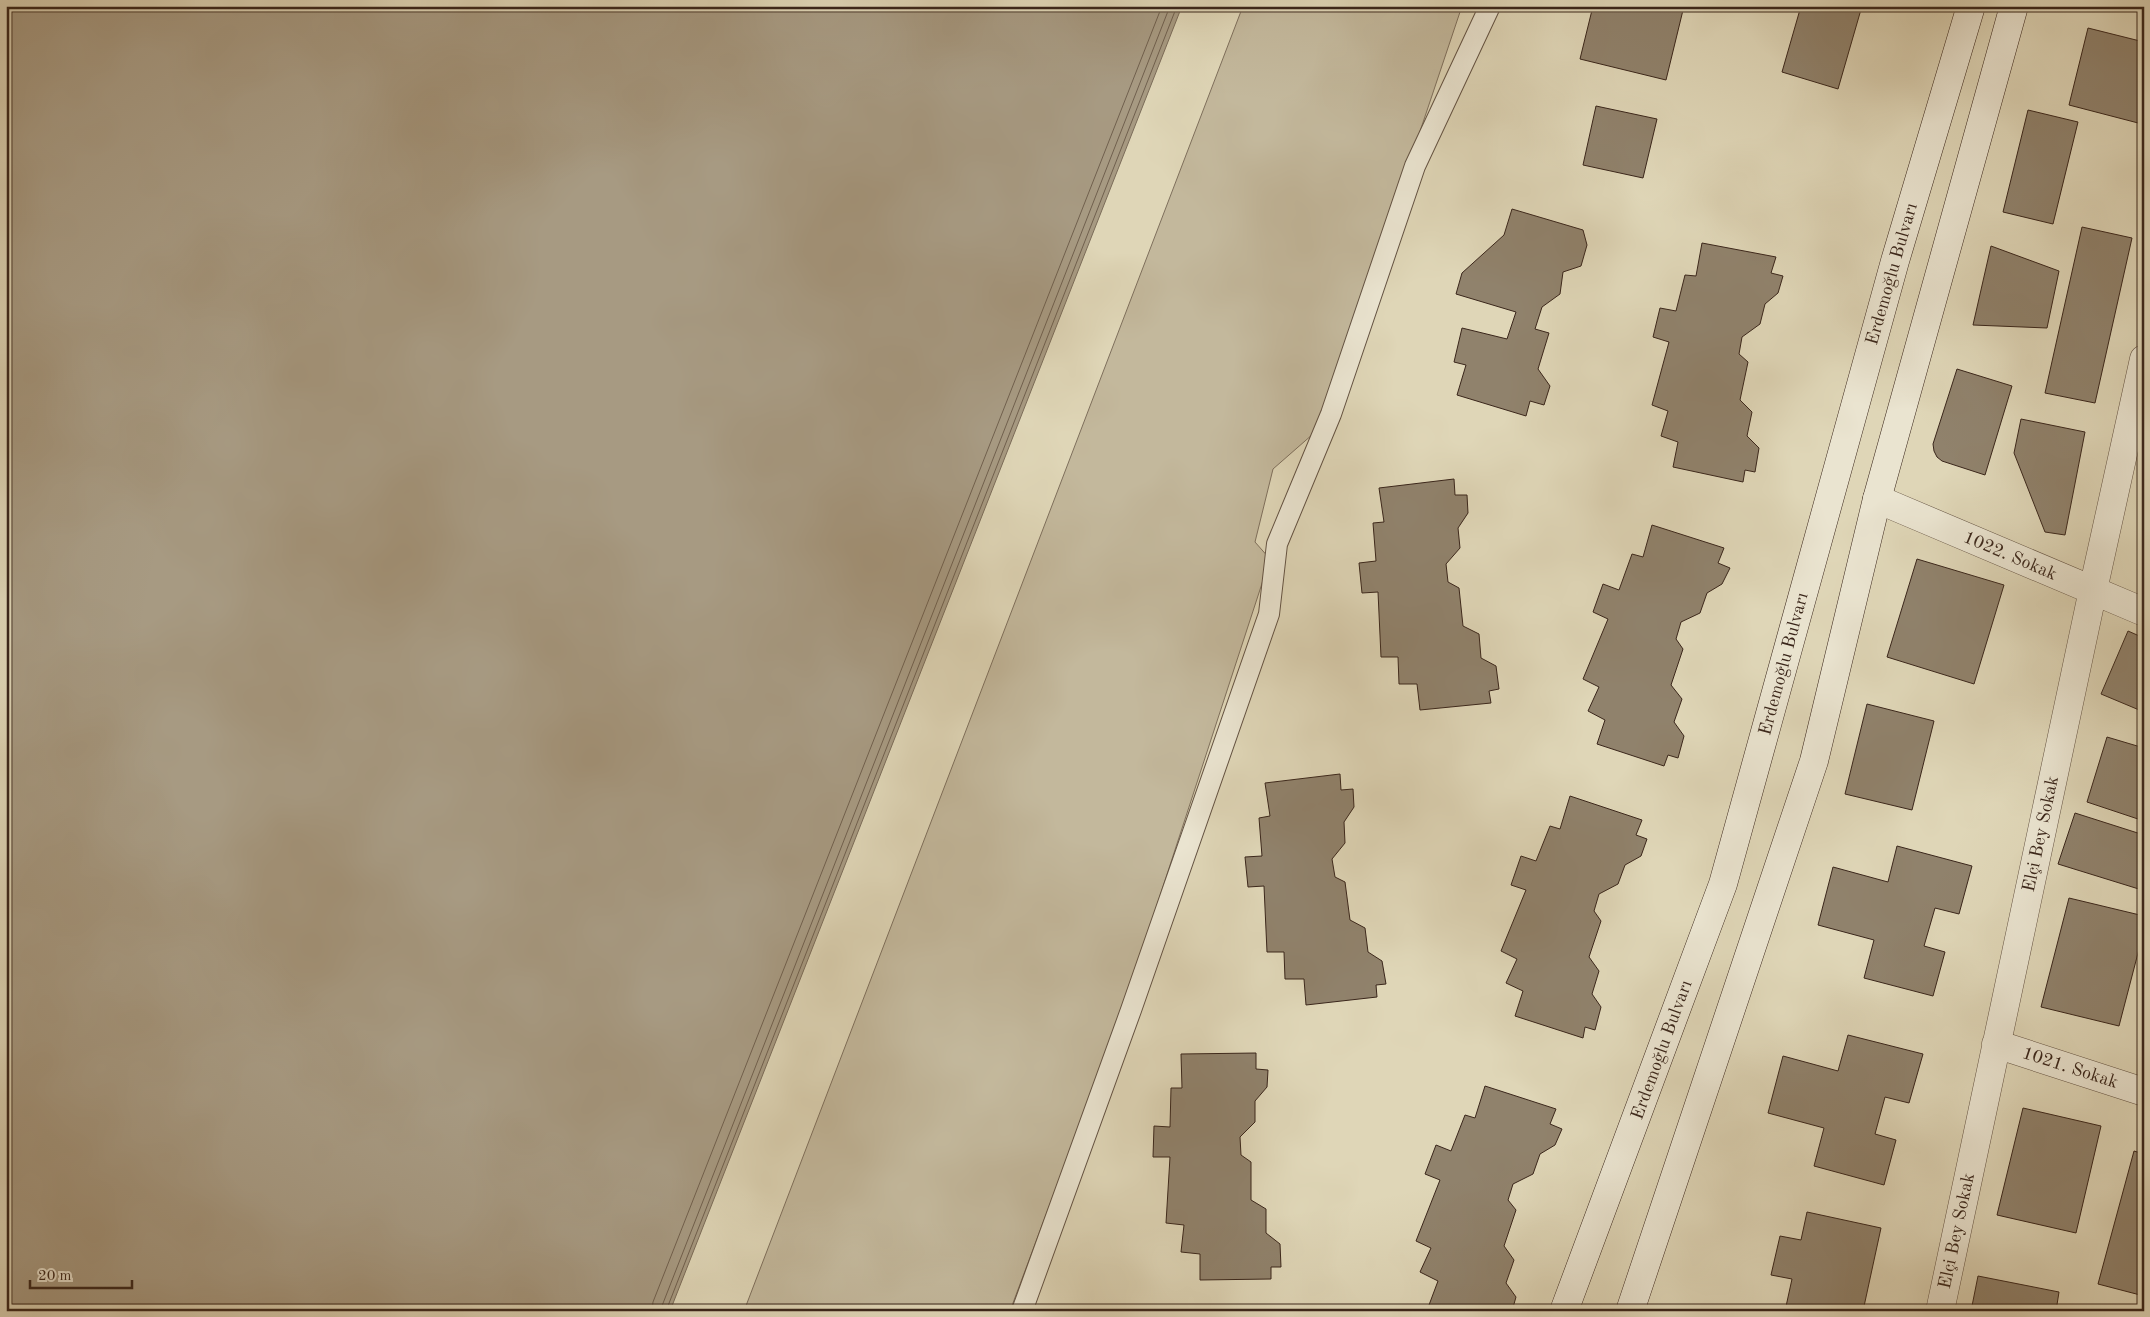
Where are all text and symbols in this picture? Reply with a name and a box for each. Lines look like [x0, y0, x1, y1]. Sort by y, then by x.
street label: Erdemoğlu Bulvarı [1863, 201, 1921, 347]
street label: 1022. Sokak [1961, 528, 2059, 584]
street label: Erdemoğlu Bulvarı [1756, 591, 1812, 737]
street label: Elçi Bey Sokak [2020, 774, 2062, 894]
street label: Erdemoğlu Bulvarı [1628, 978, 1696, 1122]
street label: 1021. Sokak [2020, 1044, 2120, 1092]
street label: Elçi Bey Sokak [1936, 1171, 1978, 1291]
scale bar [30, 1257, 132, 1289]
text: 20 m [38, 1269, 72, 1284]

